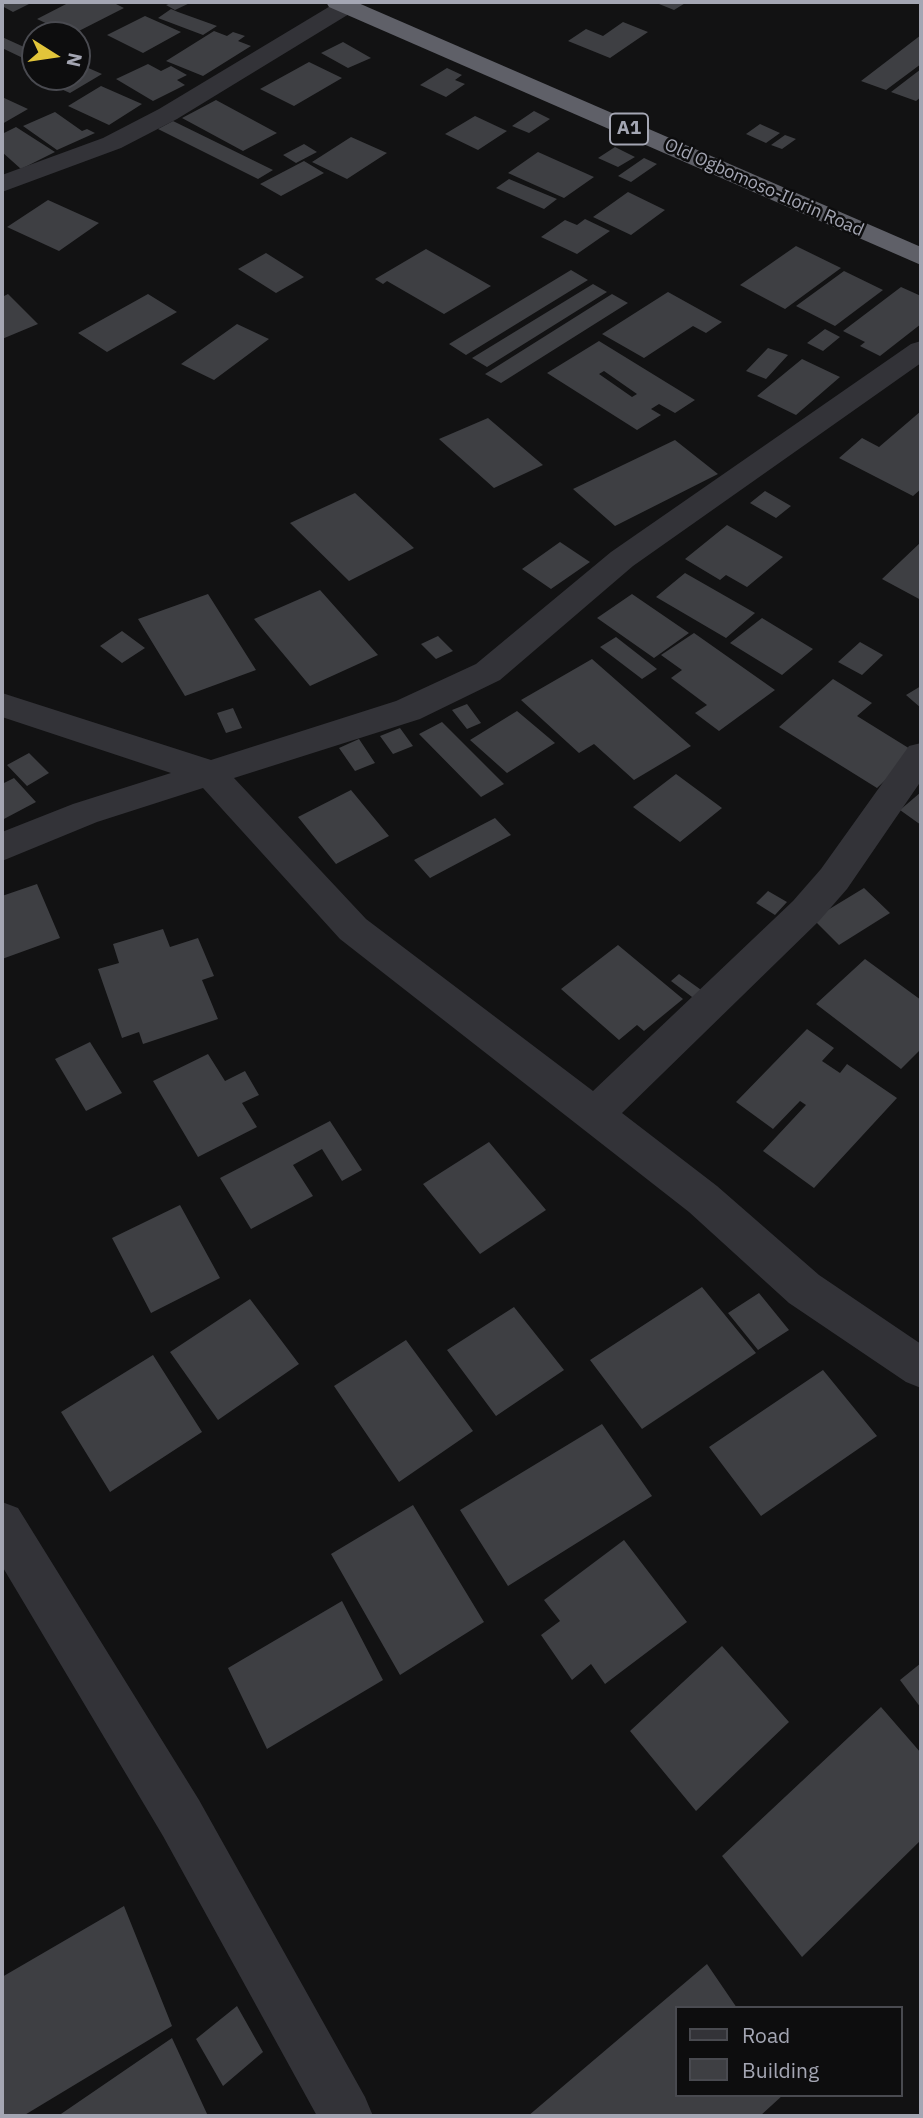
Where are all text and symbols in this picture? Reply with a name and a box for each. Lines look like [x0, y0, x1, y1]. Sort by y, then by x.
north arrow [21, 21, 91, 91]
text: N [61, 51, 88, 69]
road number: A1 [610, 113, 648, 144]
street label: Old Ogbomoso-Ilorin Road [661, 134, 867, 242]
legend [674, 2006, 902, 2097]
text: Road [742, 2021, 790, 2049]
text: Building [742, 2056, 819, 2084]

